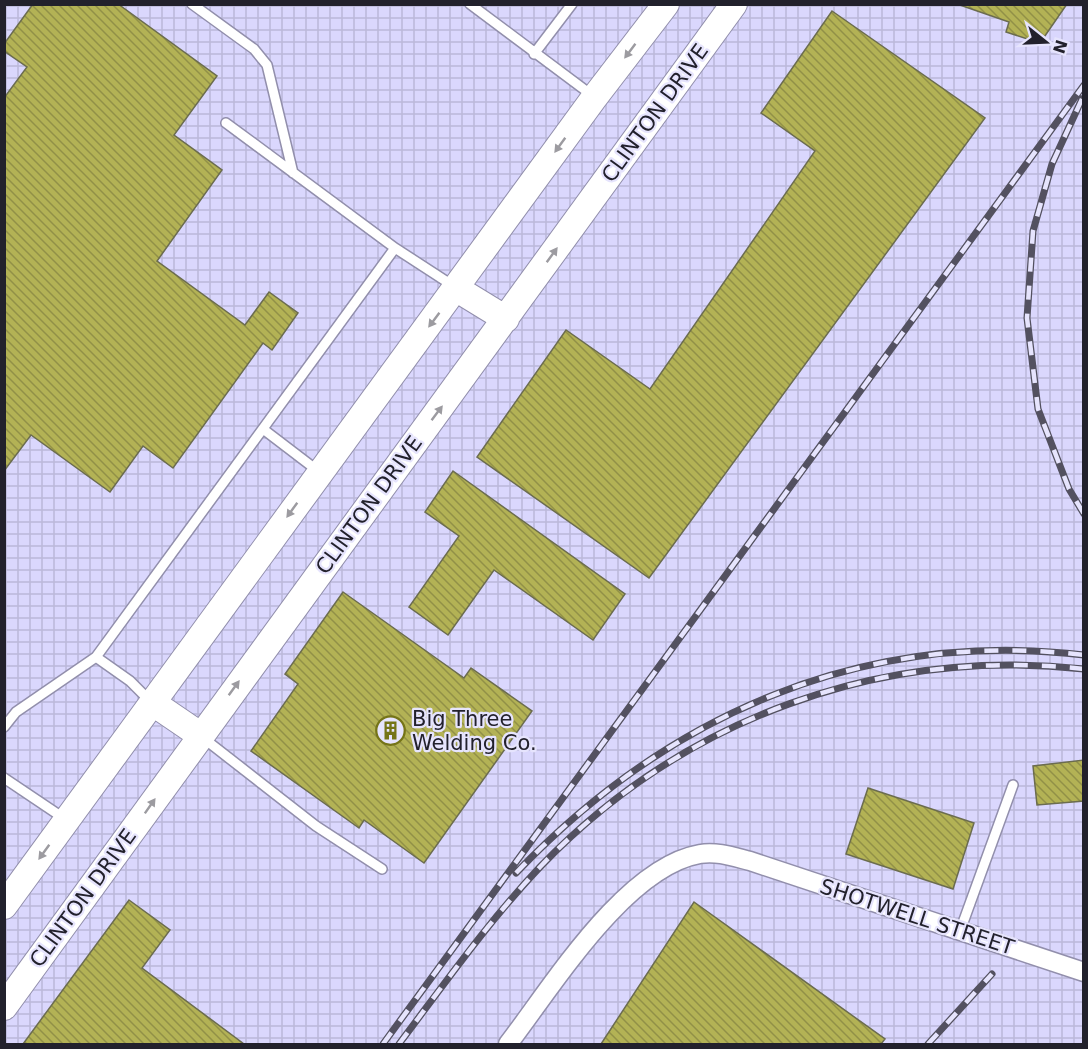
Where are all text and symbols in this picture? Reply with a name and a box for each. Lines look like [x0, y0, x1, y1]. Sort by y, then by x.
north arrow [1016, 12, 1076, 72]
text: N [1049, 37, 1071, 56]
street label: CLINTON DRIVE [597, 39, 713, 187]
one-way arrow [624, 43, 636, 59]
one-way arrow [554, 137, 566, 153]
one-way arrow [546, 248, 558, 264]
one-way arrow [427, 312, 440, 328]
one-way arrow [431, 405, 443, 421]
street label: CLINTON DRIVE [311, 431, 427, 579]
one-way arrow [287, 503, 299, 518]
one-way arrow [228, 681, 240, 696]
place label: Big Three Welding Co. [412, 707, 537, 755]
building icon: Big Three Welding Co. [375, 715, 407, 747]
one-way arrow [143, 799, 155, 814]
street label: CLINTON DRIVE [25, 824, 141, 972]
one-way arrow [38, 843, 50, 859]
street label: SHOTWELL STREET [817, 874, 1017, 960]

